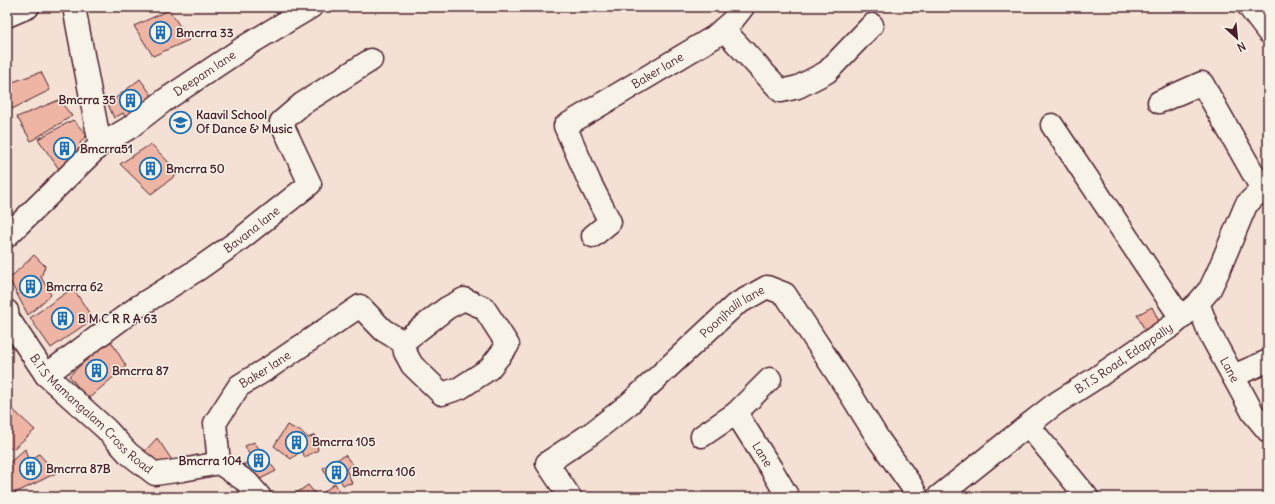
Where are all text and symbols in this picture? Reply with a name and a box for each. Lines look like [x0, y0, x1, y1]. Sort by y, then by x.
north arrow [1217, 18, 1257, 58]
building icon: Bmcrra 33 [148, 20, 174, 46]
place label: Bmcrra 33 [176, 25, 234, 40]
text: N [1235, 39, 1248, 55]
street label: Deepam lane [171, 47, 238, 99]
street label: Baker lane [629, 49, 686, 92]
building icon: Bmcrra 35 [118, 87, 144, 113]
place label: Bmcrra 35 [58, 92, 116, 107]
place label: Kaavil School Of Dance & Music [196, 107, 293, 136]
school or university icon: Kaavil School Of Dance & Music [168, 109, 194, 135]
building icon: Bmcrra51 [51, 136, 77, 162]
place label: Bmcrra51 [80, 141, 133, 156]
building icon: Bmcrra 50 [137, 156, 163, 182]
place label: Bmcrra 50 [166, 161, 225, 176]
street label: Bavana lane [220, 203, 283, 256]
building icon: Bmcrra 62 [17, 274, 43, 300]
place label: Bmcrra 62 [46, 279, 104, 294]
street label: Poonjhalil lane [697, 282, 767, 341]
building icon: B M C R R A 63 [49, 306, 75, 332]
place label: B M C R R A 63 [78, 311, 158, 326]
street label: B.T.S Road, Edappally [1072, 320, 1175, 396]
street label: Baker lane [236, 347, 293, 391]
street label: B.T.S Mamangalam Cross Road [27, 351, 156, 477]
street label: Lane [1217, 354, 1243, 385]
building icon: Bmcrra 87 [84, 358, 110, 384]
place label: Bmcrra 87 [112, 363, 169, 378]
building icon: Bmcrra 105 [284, 429, 310, 455]
place label: Bmcrra 105 [312, 434, 376, 449]
street label: Lane [749, 439, 776, 469]
building icon: Bmcrra 104 [245, 448, 271, 474]
place label: Bmcrra 104 [179, 453, 242, 468]
building icon: Bmcrra 87B [17, 456, 43, 482]
building icon: Bmcrra 106 [323, 459, 349, 485]
place label: Bmcrra 87B [46, 461, 111, 476]
place label: Bmcrra 106 [352, 464, 416, 479]

